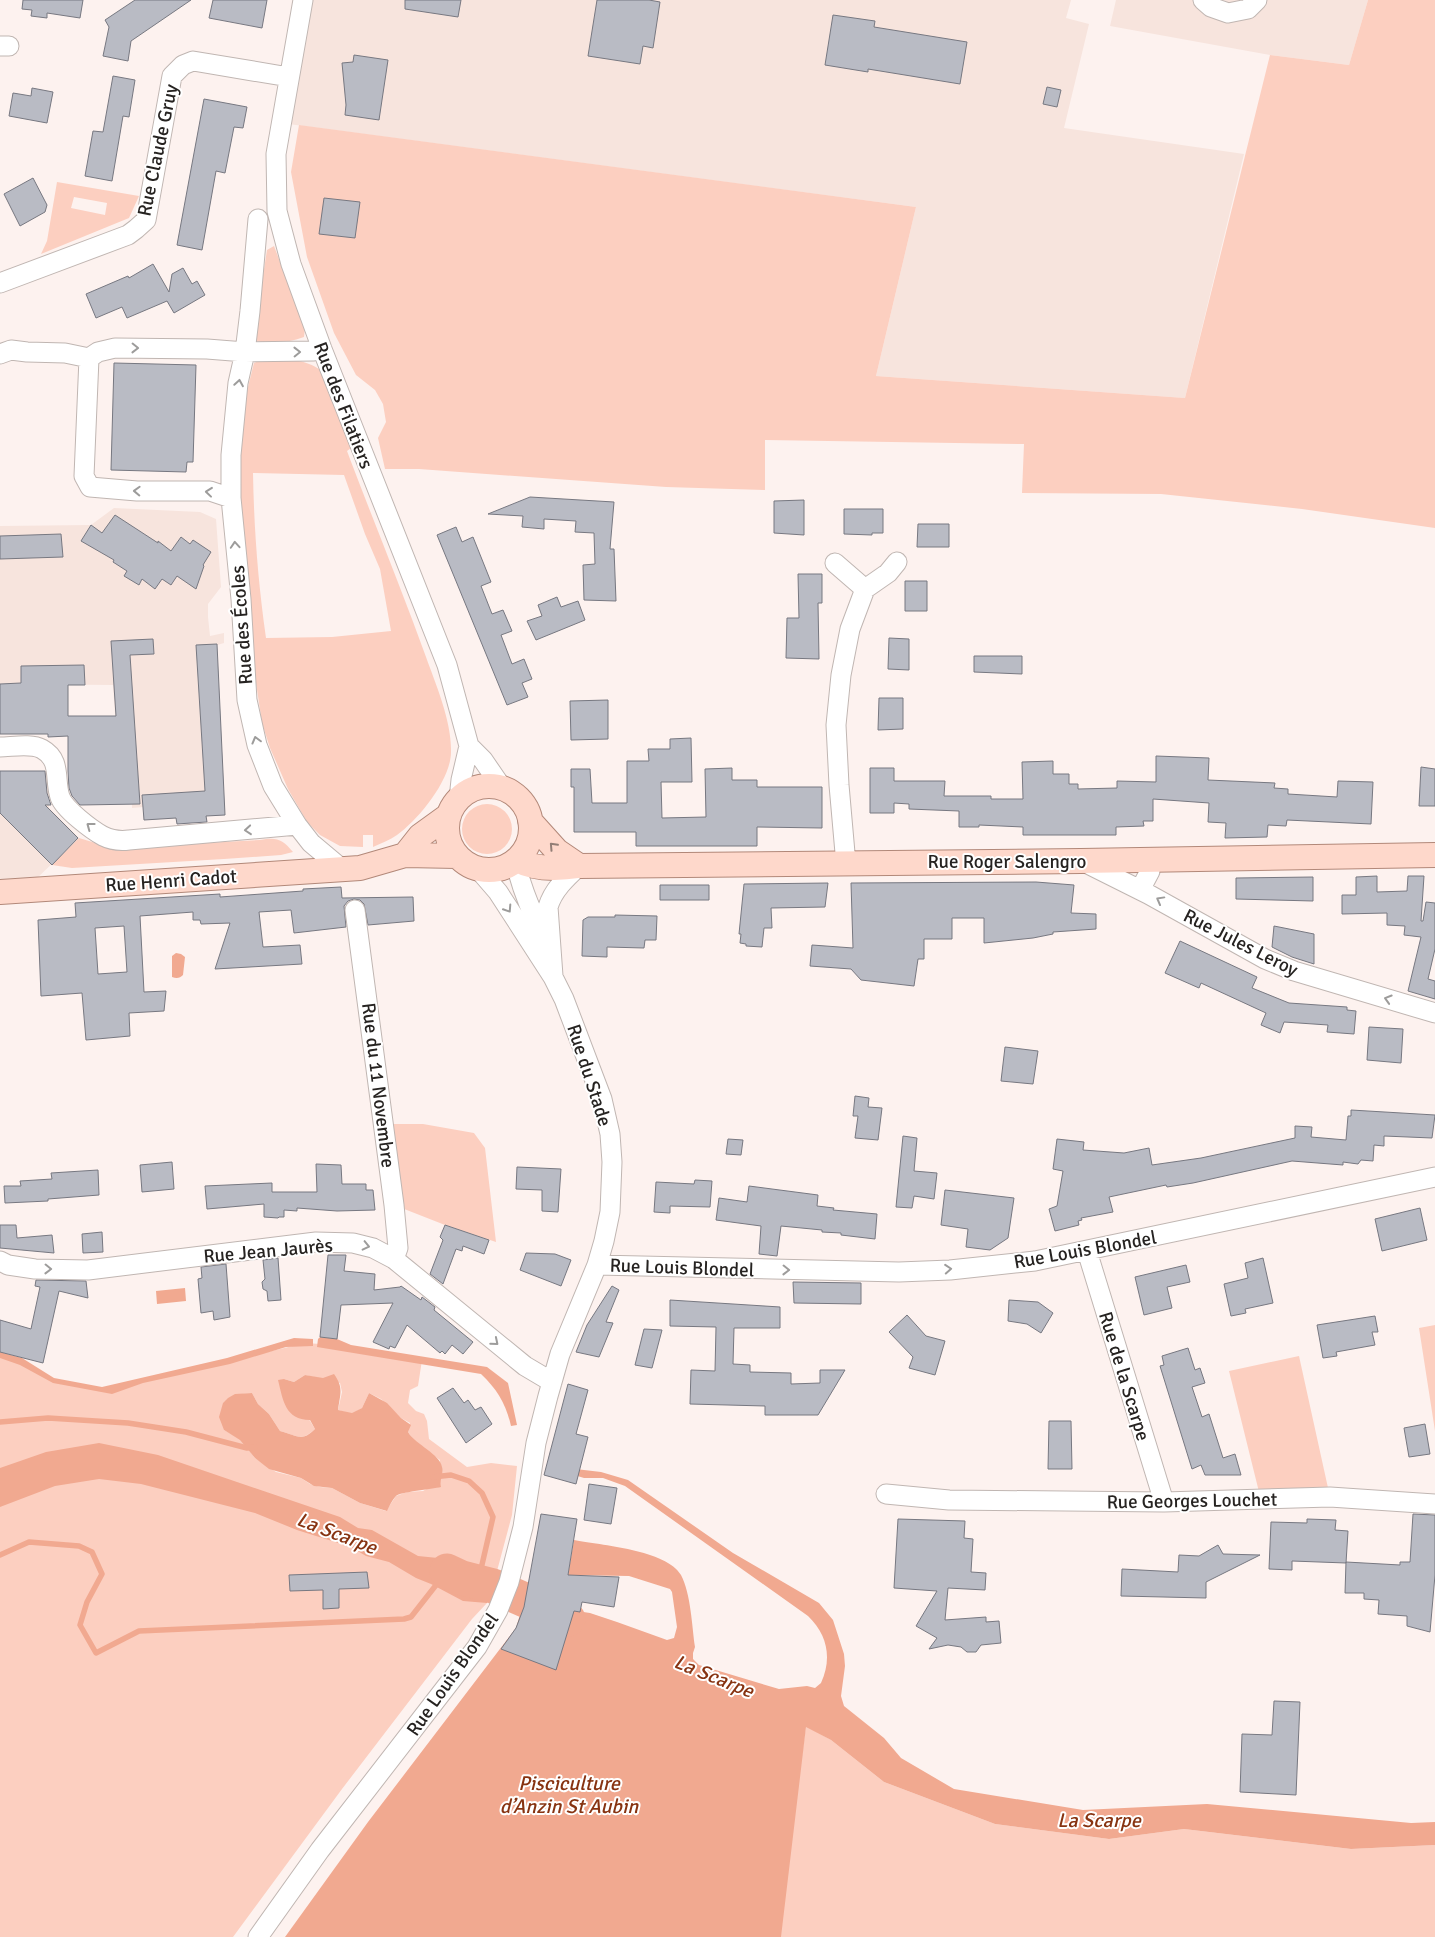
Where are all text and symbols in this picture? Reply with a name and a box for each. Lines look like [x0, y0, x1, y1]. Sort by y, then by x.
street label: Rue Claude Gruy [132, 82, 184, 218]
street label: Rue des Filatiers [308, 339, 378, 472]
one-way arrow [132, 343, 139, 353]
one-way arrow [294, 347, 302, 357]
one-way arrow [233, 378, 243, 387]
one-way arrow [133, 486, 140, 496]
one-way arrow [204, 487, 212, 498]
one-way arrow [229, 540, 240, 548]
street label: Rue des Écoles [226, 564, 258, 685]
one-way arrow [252, 737, 262, 745]
one-way arrow [86, 823, 96, 832]
one-way arrow [244, 824, 252, 835]
one-way arrow [550, 843, 559, 852]
street label: Rue Roger Salengro [928, 850, 1087, 874]
street label: Rue Henri Cadot [105, 864, 238, 898]
one-way arrow [1156, 897, 1165, 907]
one-way arrow [502, 903, 512, 912]
street label: Rue Jules Leroy [1179, 904, 1302, 982]
one-way arrow [1385, 995, 1393, 1005]
street label: Rue du 11 Novembre [356, 1001, 400, 1169]
street label: Rue du Stade [561, 1021, 617, 1129]
street label: Rue Louis Blondel [1012, 1226, 1158, 1274]
street label: Rue Jean Jaurès [202, 1233, 334, 1269]
one-way arrow [361, 1240, 370, 1251]
street label: Rue Louis Blondel [609, 1253, 755, 1283]
one-way arrow [44, 1264, 52, 1274]
one-way arrow [944, 1264, 952, 1275]
one-way arrow [782, 1265, 790, 1275]
street label: Rue de la Scarpe [1093, 1309, 1155, 1444]
one-way arrow [489, 1337, 498, 1345]
street label: Rue Georges Louchet [1107, 1488, 1278, 1514]
water label: La Scarpe [293, 1507, 381, 1560]
street label: Rue Louis Blondel [402, 1608, 504, 1741]
water label: La Scarpe [670, 1649, 758, 1704]
water label: Pisciculture d’Anzin St Aubin [500, 1771, 639, 1819]
water label: La Scarpe [1057, 1808, 1142, 1833]

